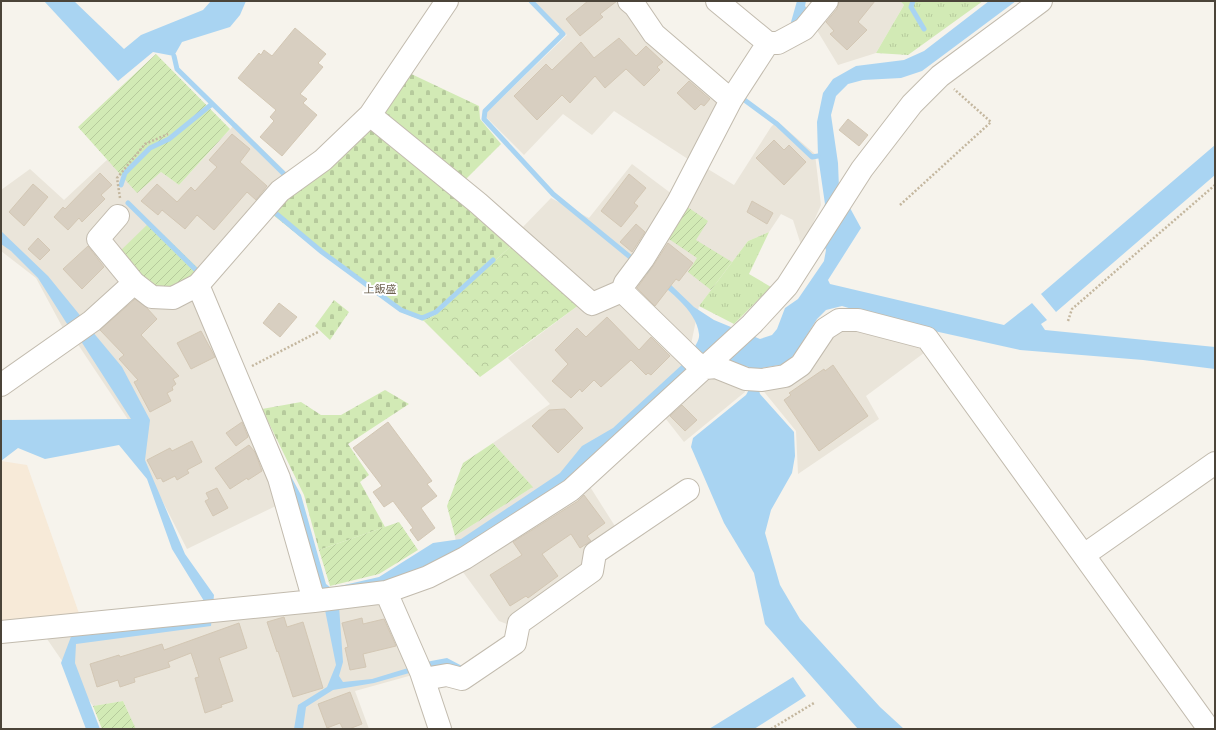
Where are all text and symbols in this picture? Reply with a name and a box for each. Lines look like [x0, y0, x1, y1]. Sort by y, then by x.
district label: 上飯盛 [364, 283, 397, 296]

